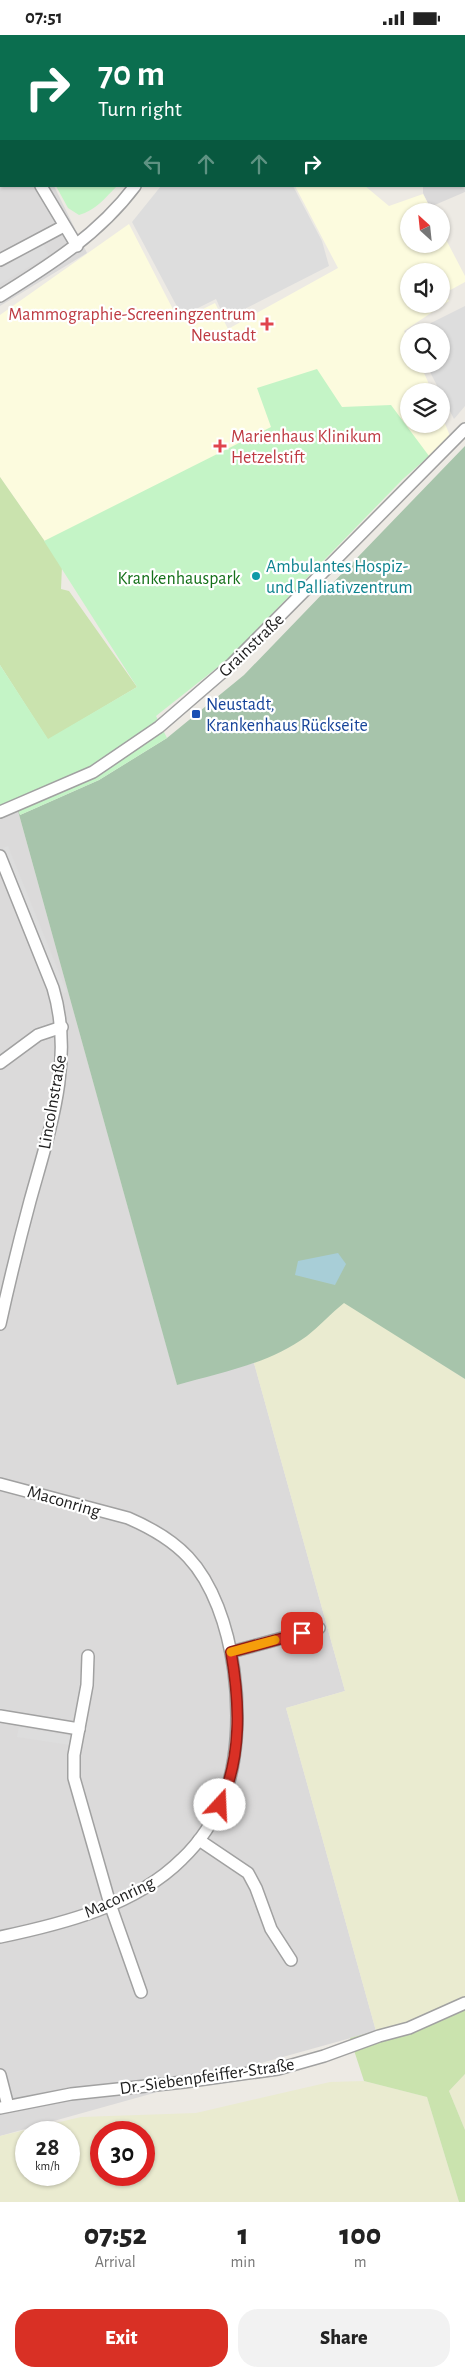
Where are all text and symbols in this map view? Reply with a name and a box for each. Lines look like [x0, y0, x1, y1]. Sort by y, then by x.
text: 07:51 [25, 8, 63, 27]
icon: right [15, 55, 80, 120]
text: 70 m [98, 57, 165, 92]
text: Turn right [98, 98, 182, 120]
icon: left [139, 150, 167, 178]
icon: ahead [192, 150, 220, 178]
icon: ahead [245, 150, 273, 178]
icon: right [298, 150, 326, 178]
north arrow [400, 203, 450, 253]
map controls [400, 203, 450, 433]
button: sound [400, 263, 450, 313]
place label: Mammographie-Screeningzentrum Neustadt [8, 306, 256, 345]
marker: Mammographie-Screeningzentrum Neustadt [260, 317, 274, 331]
button: search [400, 323, 450, 373]
button: layers [400, 383, 450, 433]
place label: Marienhaus Klinikum Hetzelstift [231, 428, 381, 467]
marker: Marienhaus Klinikum Hetzelstift [213, 439, 227, 453]
place label: Ambulantes Hospiz- und Palliativzentrum [266, 558, 413, 597]
park label: Krankenhauspark [117, 570, 241, 588]
marker: Ambulantes Hospiz- und Palliativzentrum [250, 570, 262, 582]
street label: Grainstraße [216, 611, 288, 681]
place label: Neustadt, Krankenhaus Rückseite [206, 696, 368, 735]
marker: Neustadt, Krankenhaus Rückseite [190, 708, 202, 720]
street label: Lincolnstraße [36, 1054, 70, 1151]
street label: Maconring [25, 1483, 103, 1521]
pin [281, 1612, 323, 1654]
icon: arrive [288, 1619, 316, 1647]
position arrow [193, 1778, 245, 1830]
street label: Maconring [82, 1874, 158, 1922]
street label: Dr.-Siebenpfeiffer-Straße [119, 2056, 296, 2098]
speed limit sign: 30 [90, 2121, 155, 2186]
text: 28 [35, 2135, 60, 2160]
text: km/h [35, 2160, 60, 2172]
text: 07:52 [84, 2220, 147, 2250]
text: 1 [237, 2220, 248, 2250]
text: 100 [339, 2220, 381, 2250]
text: Arrival [95, 2254, 136, 2270]
text: min [231, 2254, 255, 2270]
text: m [354, 2254, 367, 2270]
button: Exit [15, 2309, 228, 2367]
button: Share [238, 2309, 450, 2367]

